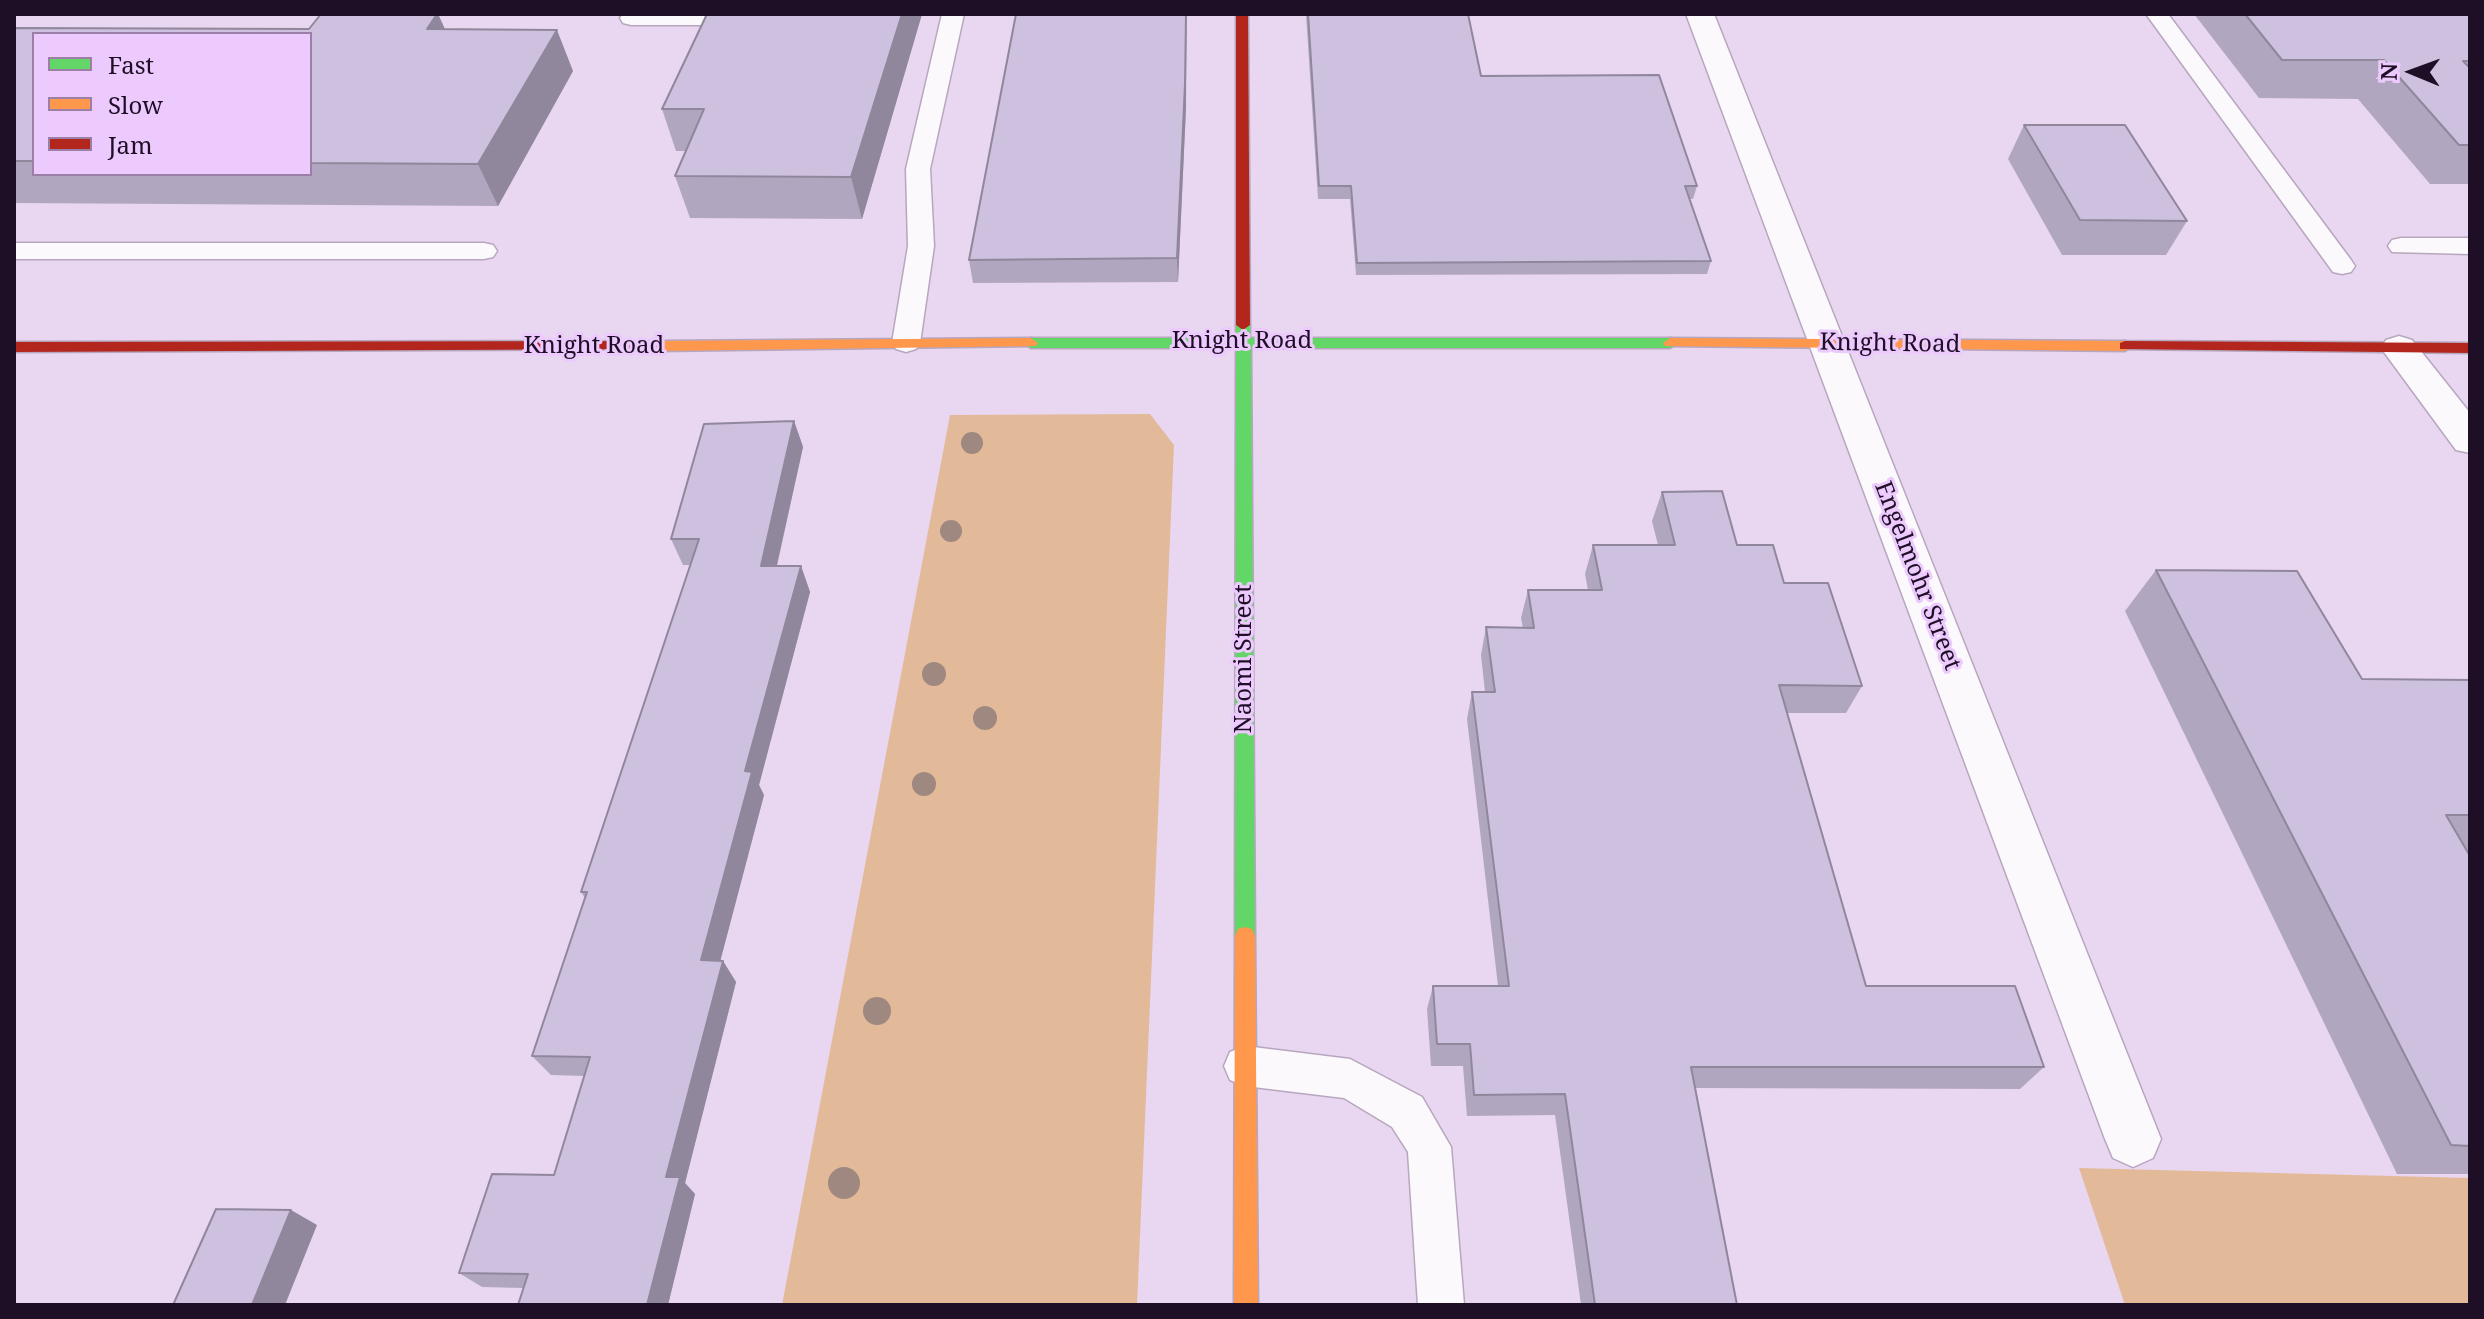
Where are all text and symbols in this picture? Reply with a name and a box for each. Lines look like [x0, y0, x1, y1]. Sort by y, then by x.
legend [32, 32, 312, 176]
north arrow [2372, 32, 2452, 112]
text: Fast [108, 48, 154, 81]
text: N [2373, 63, 2403, 81]
text: Slow [108, 88, 163, 121]
text: Jam [108, 128, 153, 161]
street label: Knight Road [1172, 327, 1312, 355]
street label: Knight Road [1819, 328, 1961, 360]
street label: Knight Road [524, 332, 664, 360]
street label: Engelmohr Street [1868, 478, 1966, 674]
street label: Naomi Street [1230, 584, 1258, 734]

